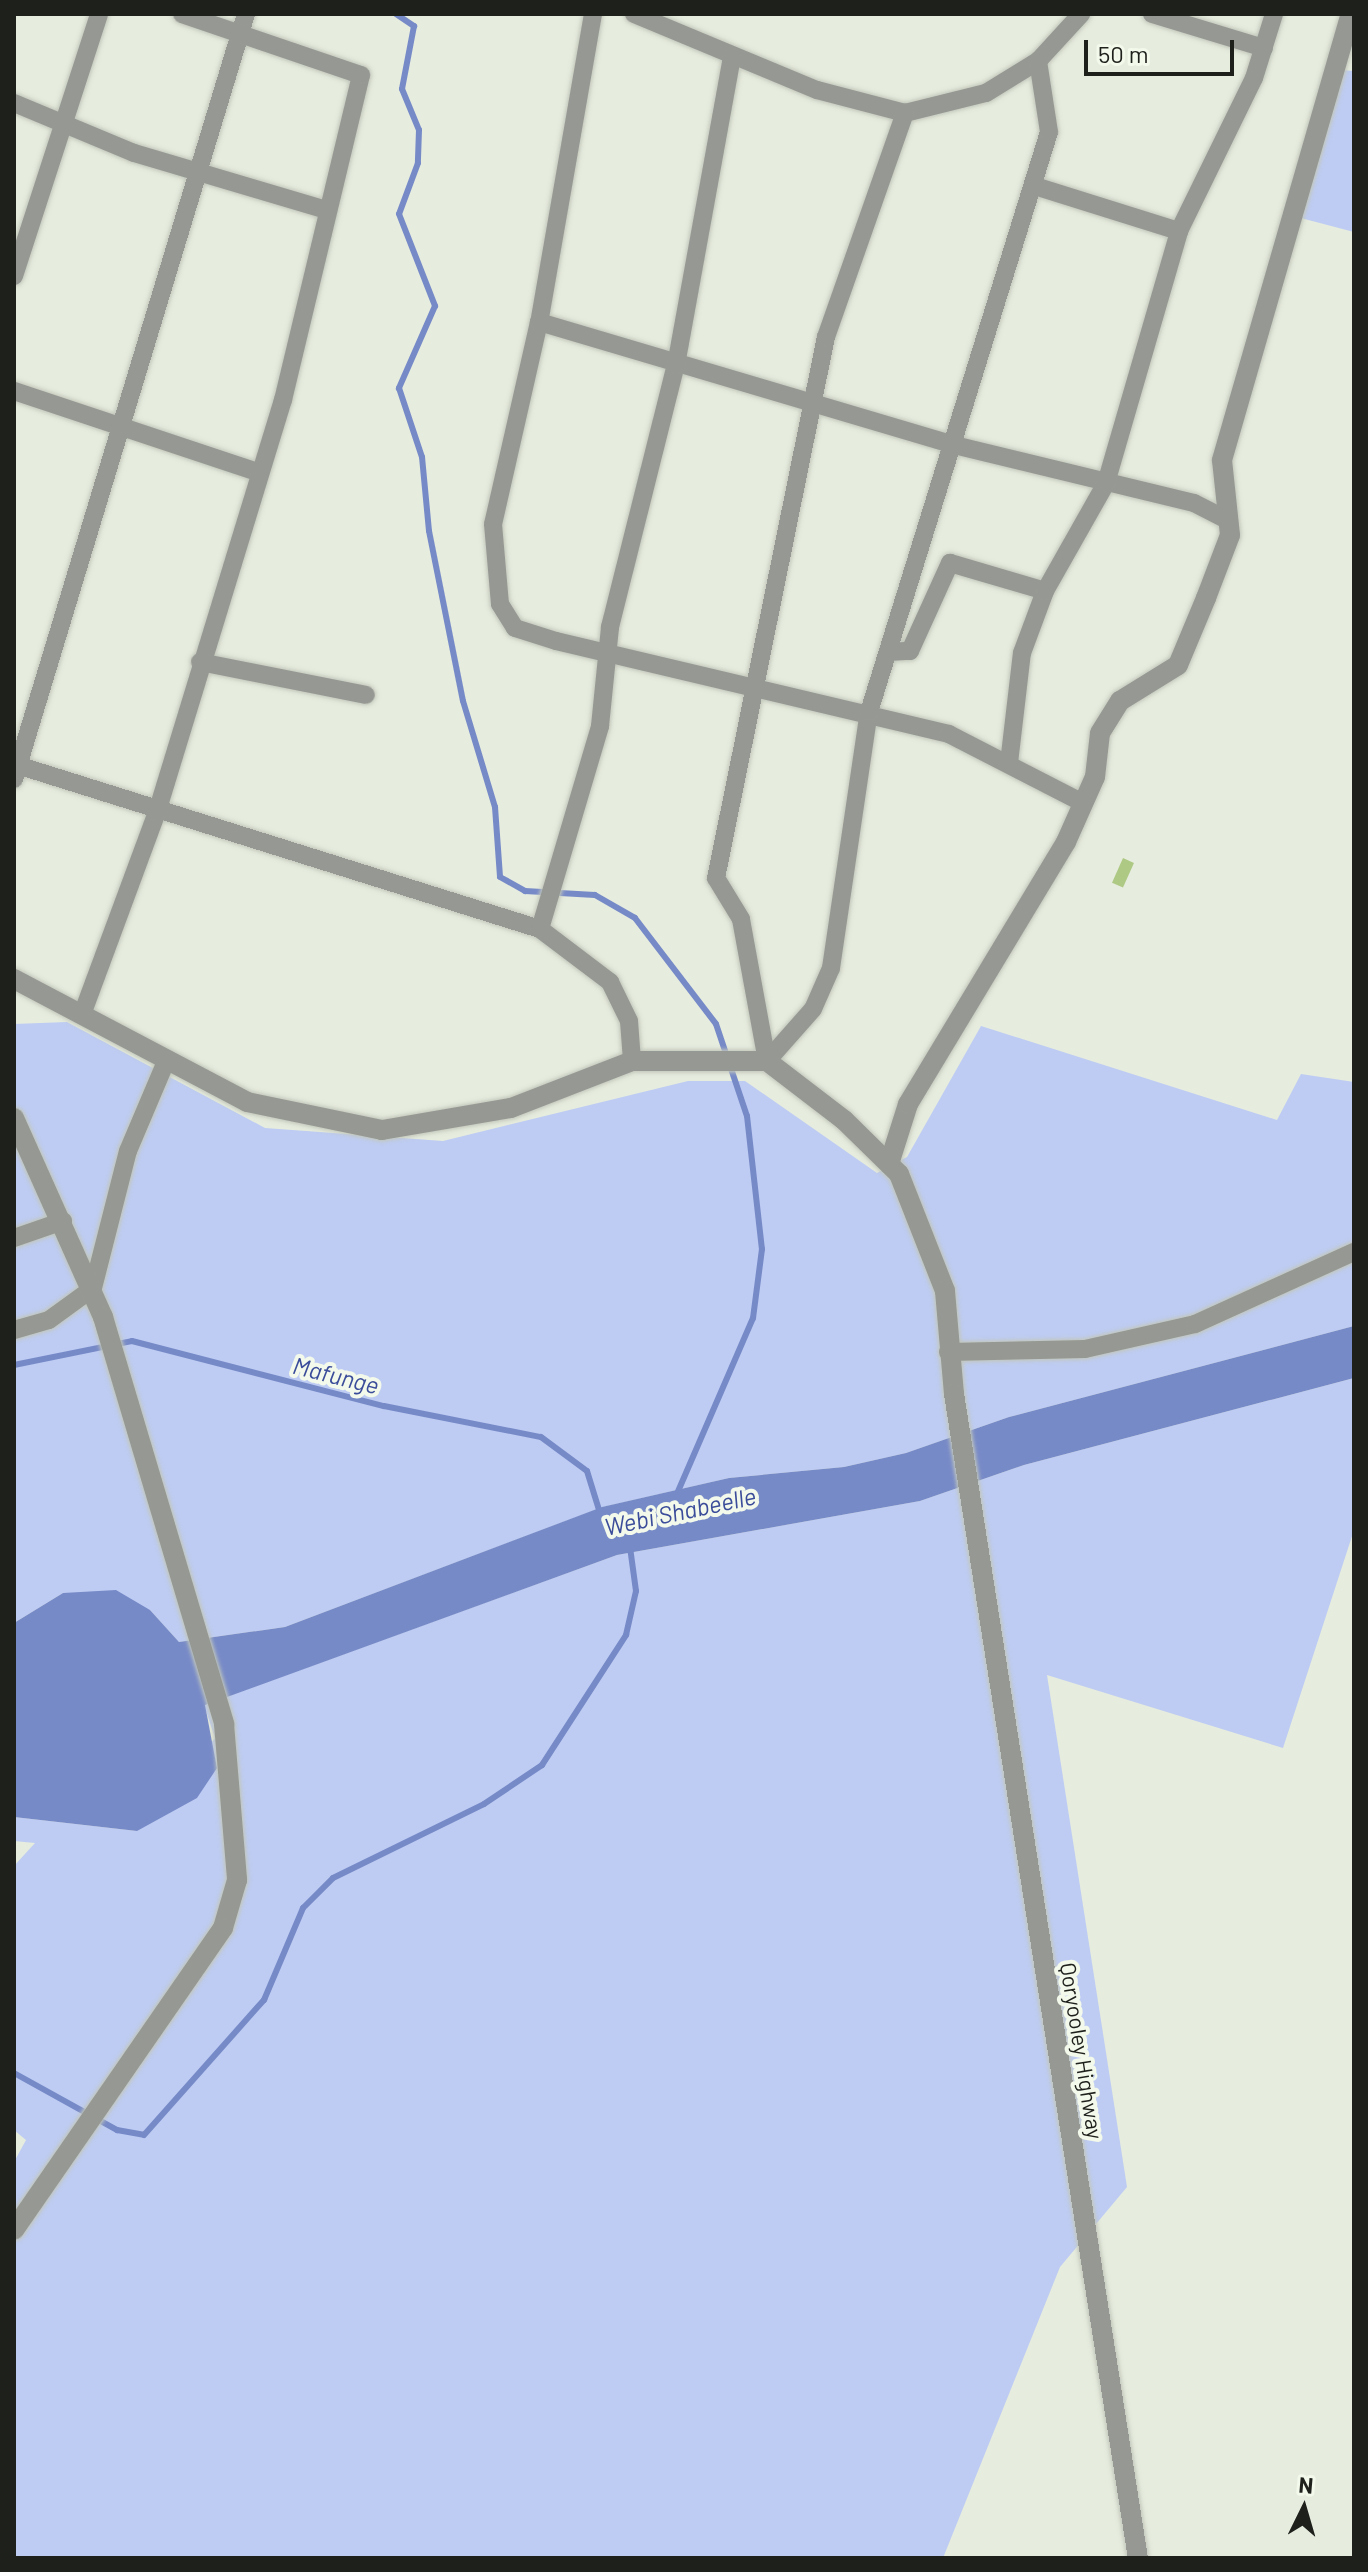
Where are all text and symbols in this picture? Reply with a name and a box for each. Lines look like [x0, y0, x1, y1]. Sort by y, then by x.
scale bar [1088, 24, 1238, 74]
text: 50 m [1098, 39, 1149, 68]
water label: Mafunge [290, 1350, 382, 1400]
water label: Webi Shabeelle [602, 1481, 758, 1541]
street label: Qoryooley Highway [1055, 1961, 1109, 2141]
north arrow [1264, 2468, 1344, 2548]
text: N [1298, 2471, 1315, 2498]

